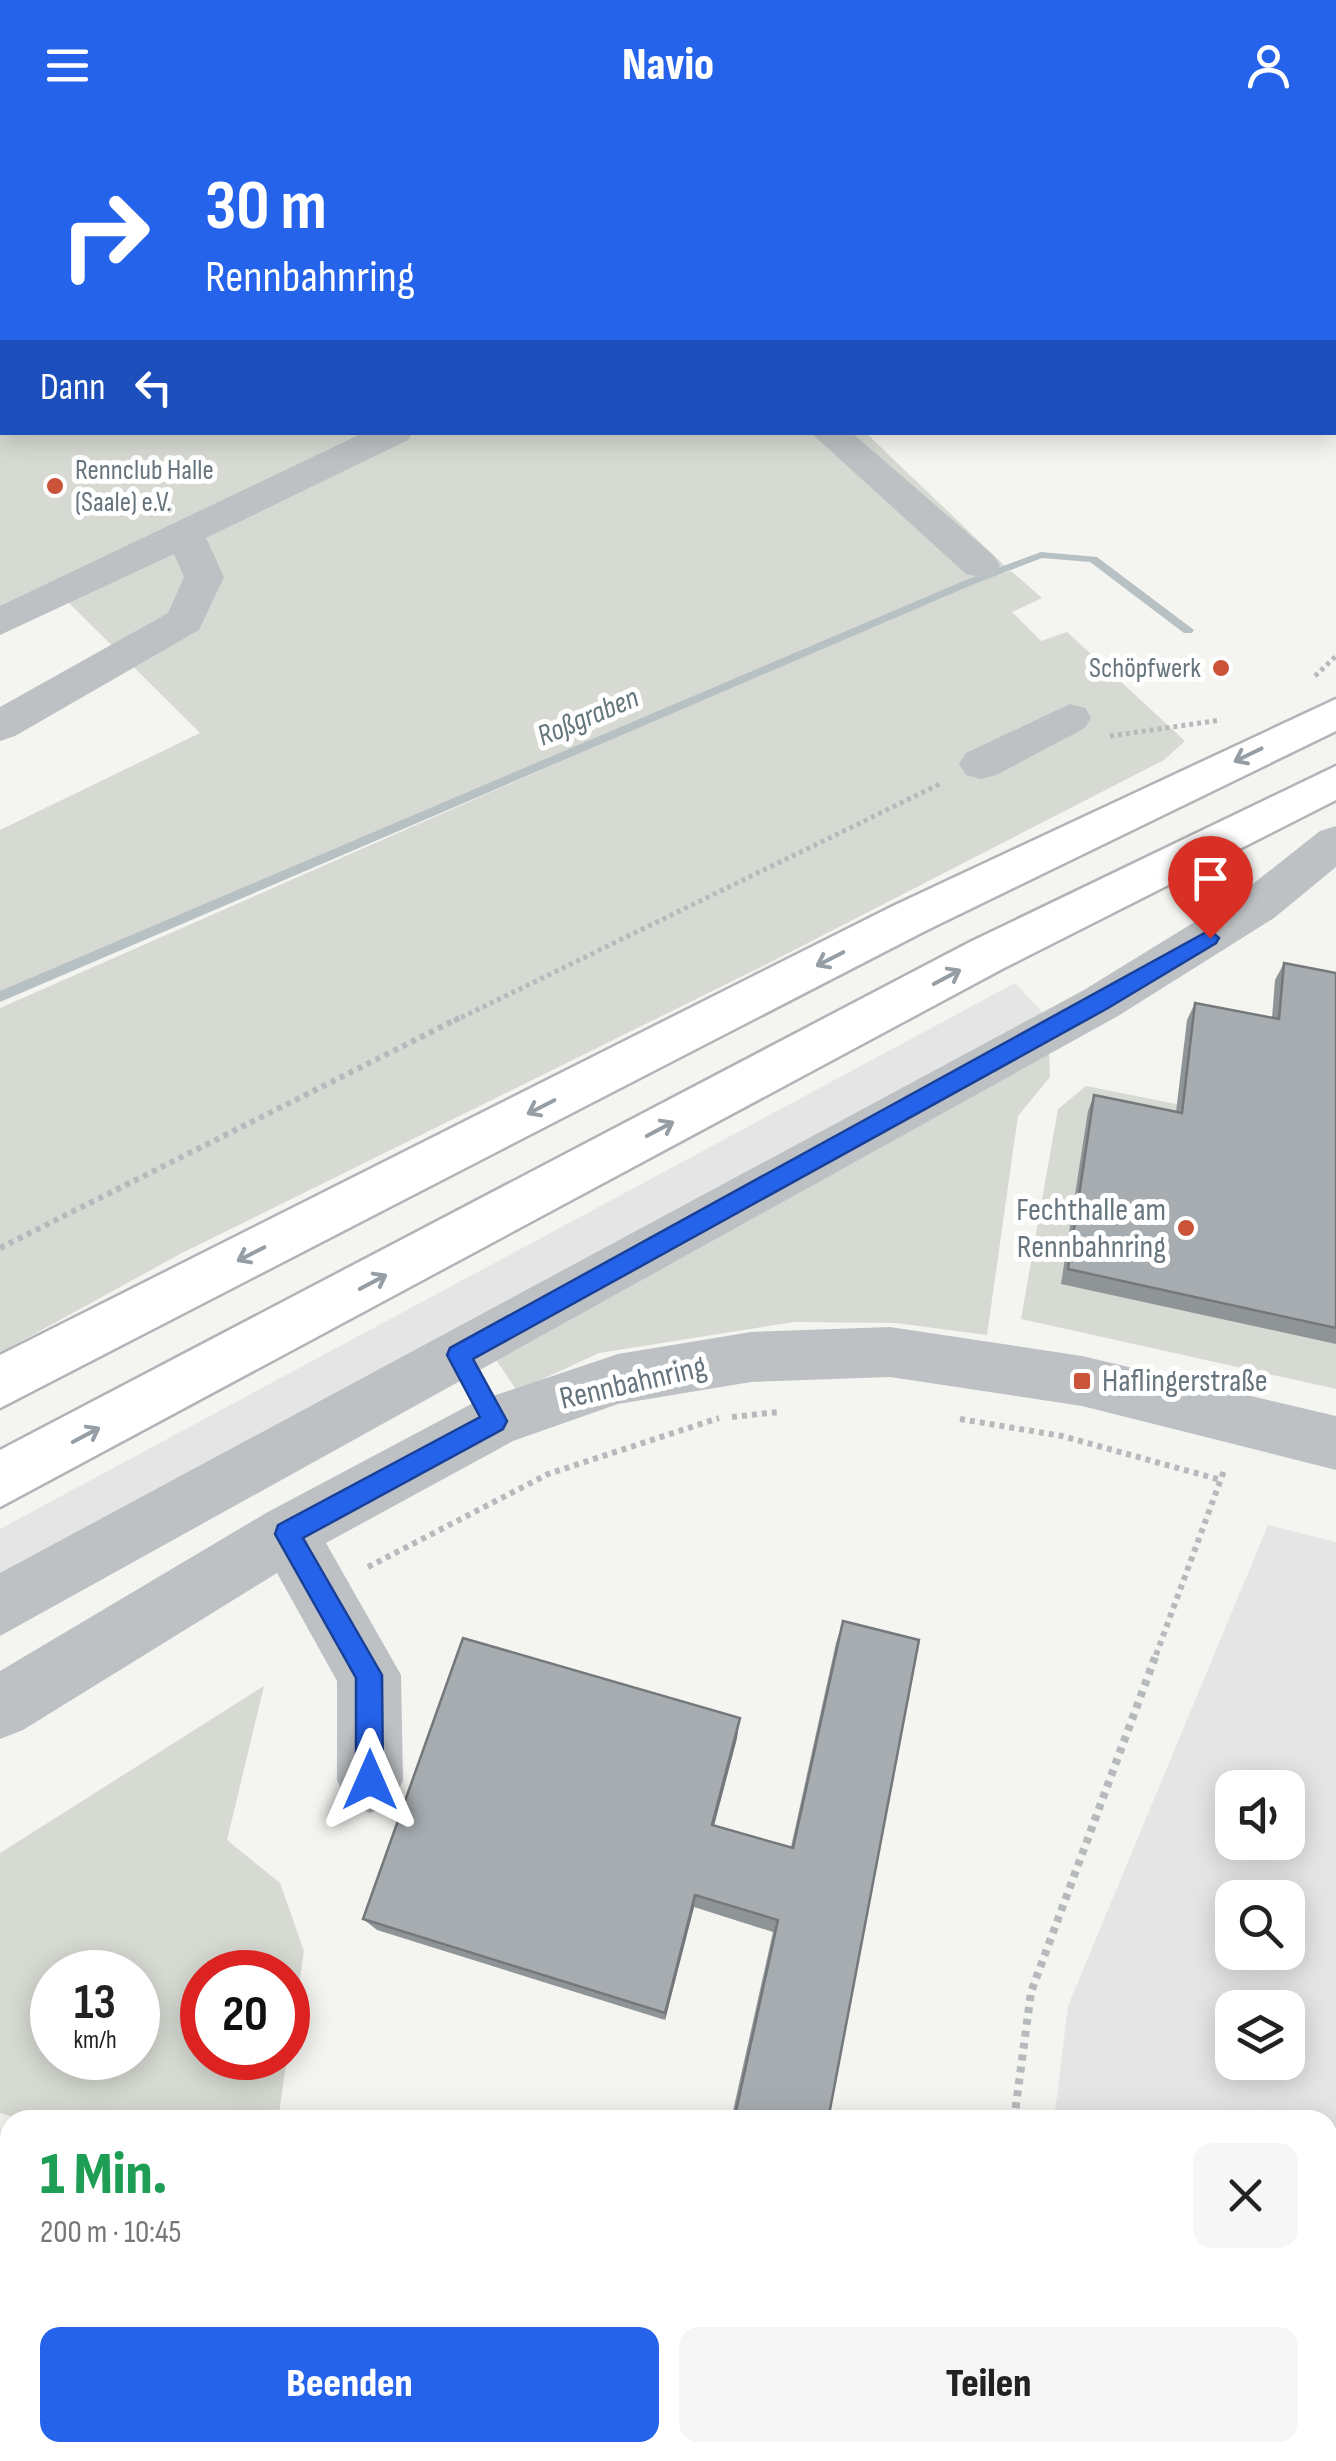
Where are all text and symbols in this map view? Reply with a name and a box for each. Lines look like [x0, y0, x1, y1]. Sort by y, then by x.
icon: menu [40, 38, 95, 93]
text: Navio [622, 38, 714, 93]
icon: person [1241, 38, 1296, 93]
text: 30 m [205, 165, 327, 249]
icon: right [40, 170, 170, 300]
text: Rennbahnring [205, 250, 415, 305]
icon: left [126, 360, 181, 415]
text: Dann [40, 365, 106, 410]
place label: Rennclub Halle (Saale) e.V. [75, 454, 214, 519]
marker: Rennclub Halle (Saale) e.V. [44, 475, 66, 497]
place label: Schöpfwerk [1089, 652, 1201, 685]
marker: Schöpfwerk [1210, 657, 1232, 679]
water label: Roßgraben [532, 680, 644, 754]
one-way arrow [1234, 747, 1264, 766]
pin [1168, 836, 1253, 939]
icon: arrive [1183, 851, 1238, 906]
one-way arrow [816, 950, 845, 969]
one-way arrow [931, 967, 961, 986]
one-way arrow [526, 1098, 556, 1117]
one-way arrow [644, 1119, 674, 1139]
place label: Fechthalle am Rennbahnring [1016, 1191, 1166, 1267]
marker: Fechthalle am Rennbahnring [1175, 1217, 1197, 1239]
one-way arrow [237, 1246, 267, 1265]
one-way arrow [358, 1272, 387, 1291]
street label: Rennbahnring [556, 1347, 710, 1419]
place label: Haflingerstraße [1102, 1362, 1268, 1401]
marker: Haflingerstraße [1071, 1370, 1093, 1392]
one-way arrow [71, 1424, 101, 1444]
position arrow [318, 1728, 422, 1832]
map controls [1215, 1770, 1305, 2080]
button: sound [1215, 1770, 1305, 1860]
button: search [1215, 1880, 1305, 1970]
speed limit sign: 20 [180, 1950, 310, 2080]
text: 13 [74, 1973, 116, 2033]
button: layers [1215, 1990, 1305, 2080]
text: km/h [73, 2025, 117, 2056]
text: 1 Min. [40, 2139, 167, 2211]
button: close [1193, 2143, 1298, 2248]
text: 200 m · 10:45 [40, 2213, 181, 2252]
button: Beenden [40, 2327, 659, 2442]
button: Teilen [679, 2327, 1298, 2442]

